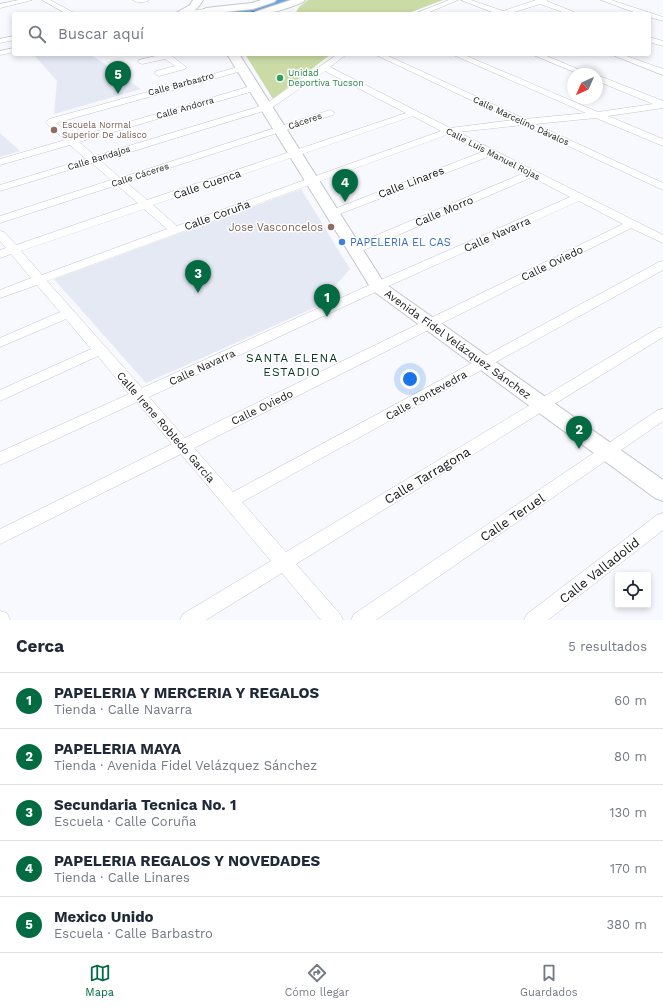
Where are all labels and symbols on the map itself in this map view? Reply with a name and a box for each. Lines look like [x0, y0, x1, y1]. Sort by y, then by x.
pin: 5 [105, 61, 131, 94]
place label: Unidad Deportiva Tucson [288, 68, 364, 88]
north arrow [567, 68, 603, 104]
street label: Calle Barbastro [147, 70, 215, 98]
marker: Unidad Deportiva Tucson [275, 73, 285, 83]
street label: Calle Marcelino Dávalos [471, 94, 571, 148]
street label: Calle Andorra [155, 95, 215, 121]
street label: Cáceres [287, 110, 323, 131]
place label: Escuela Normal Superior De Jalisco [62, 120, 147, 140]
marker: Escuela Normal Superior De Jalisco [49, 125, 59, 135]
street label: Calle Luis Manuel Rojas [444, 126, 542, 182]
street label: Calle Bandajos [67, 144, 132, 172]
street label: Calle Cáceres [110, 161, 170, 189]
street label: Calle Linares [376, 164, 446, 201]
street label: Calle Cuenca [172, 167, 243, 202]
pin: 4 [332, 169, 358, 202]
street label: Calle Morro [413, 193, 475, 230]
street label: Calle Coruña [182, 198, 252, 233]
street label: Calle Navarra [462, 214, 533, 255]
place label: Jose Vasconcelos [228, 221, 323, 234]
marker: Jose Vasconcelos [326, 222, 336, 232]
place label: PAPELERIA EL CAS [350, 236, 451, 249]
marker: PAPELERIA EL CAS [337, 237, 347, 247]
street label: Calle Oviedo [519, 243, 585, 284]
pin: 3 [185, 260, 211, 293]
pin: 1 [314, 284, 340, 317]
street label: Avenida Fidel Velázquez Sánchez [382, 287, 534, 402]
street label: Calle Navarra [167, 346, 237, 388]
district label: SANTA ELENA ESTADIO [246, 351, 338, 379]
street label: Calle Pontevedra [383, 368, 469, 423]
street label: Calle Irene Robledo García [114, 369, 217, 485]
your location [400, 369, 420, 389]
street label: Calle Oviedo [229, 387, 295, 428]
pin: 2 [566, 416, 592, 449]
street label: Calle Tarragona [382, 444, 474, 507]
street label: Calle Teruel [477, 490, 547, 544]
street label: Calle Valladolid [556, 534, 642, 606]

